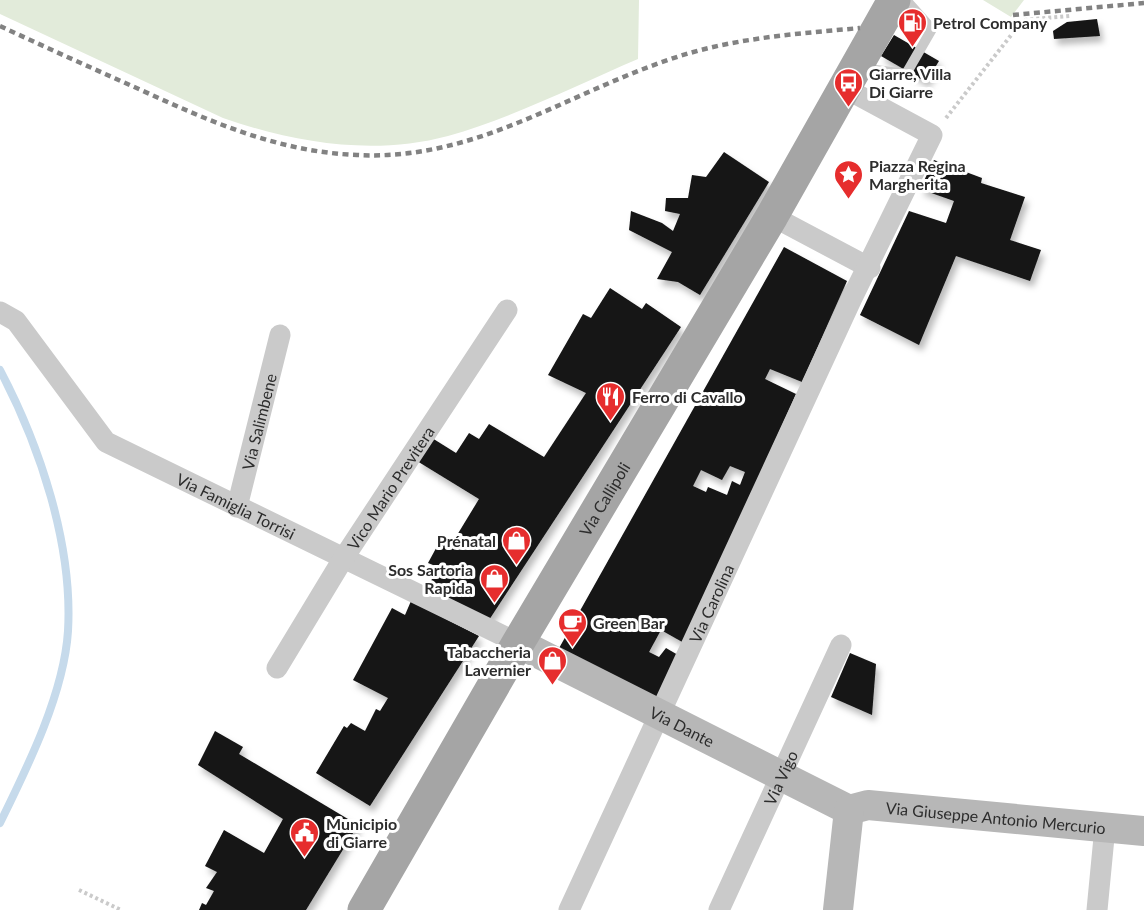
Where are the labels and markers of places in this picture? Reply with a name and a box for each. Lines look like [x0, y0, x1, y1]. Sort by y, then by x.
fuel station icon: Petrol Company [896, 6, 928, 48]
place label: Petrol Company [933, 13, 1048, 32]
place label: Giarre, Villa Di Giarre [869, 64, 951, 101]
bus stop icon: Giarre, Villa Di Giarre [832, 66, 864, 108]
place label: Piazza Regina Margherita [869, 156, 966, 193]
place icon: Piazza Regina Margherita [832, 158, 864, 200]
restaurant icon: Ferro di Cavallo [595, 380, 627, 422]
place label: Ferro di Cavallo [632, 387, 743, 406]
shop icon: Prénatal [501, 524, 533, 566]
place label: Prénatal [437, 531, 496, 550]
place label: Sos Sartoria Rapida [388, 560, 473, 597]
shop icon: Sos Sartoria Rapida [478, 562, 510, 604]
cafe icon: Green Bar [556, 606, 588, 648]
place label: Green Bar [593, 613, 665, 632]
place label: Tabaccheria Lavernier [447, 642, 531, 679]
shop icon: Tabaccheria Lavernier [536, 644, 568, 686]
place label: Municipio di Giarre [326, 814, 397, 851]
public building icon: Municipio di Giarre [289, 816, 321, 858]

